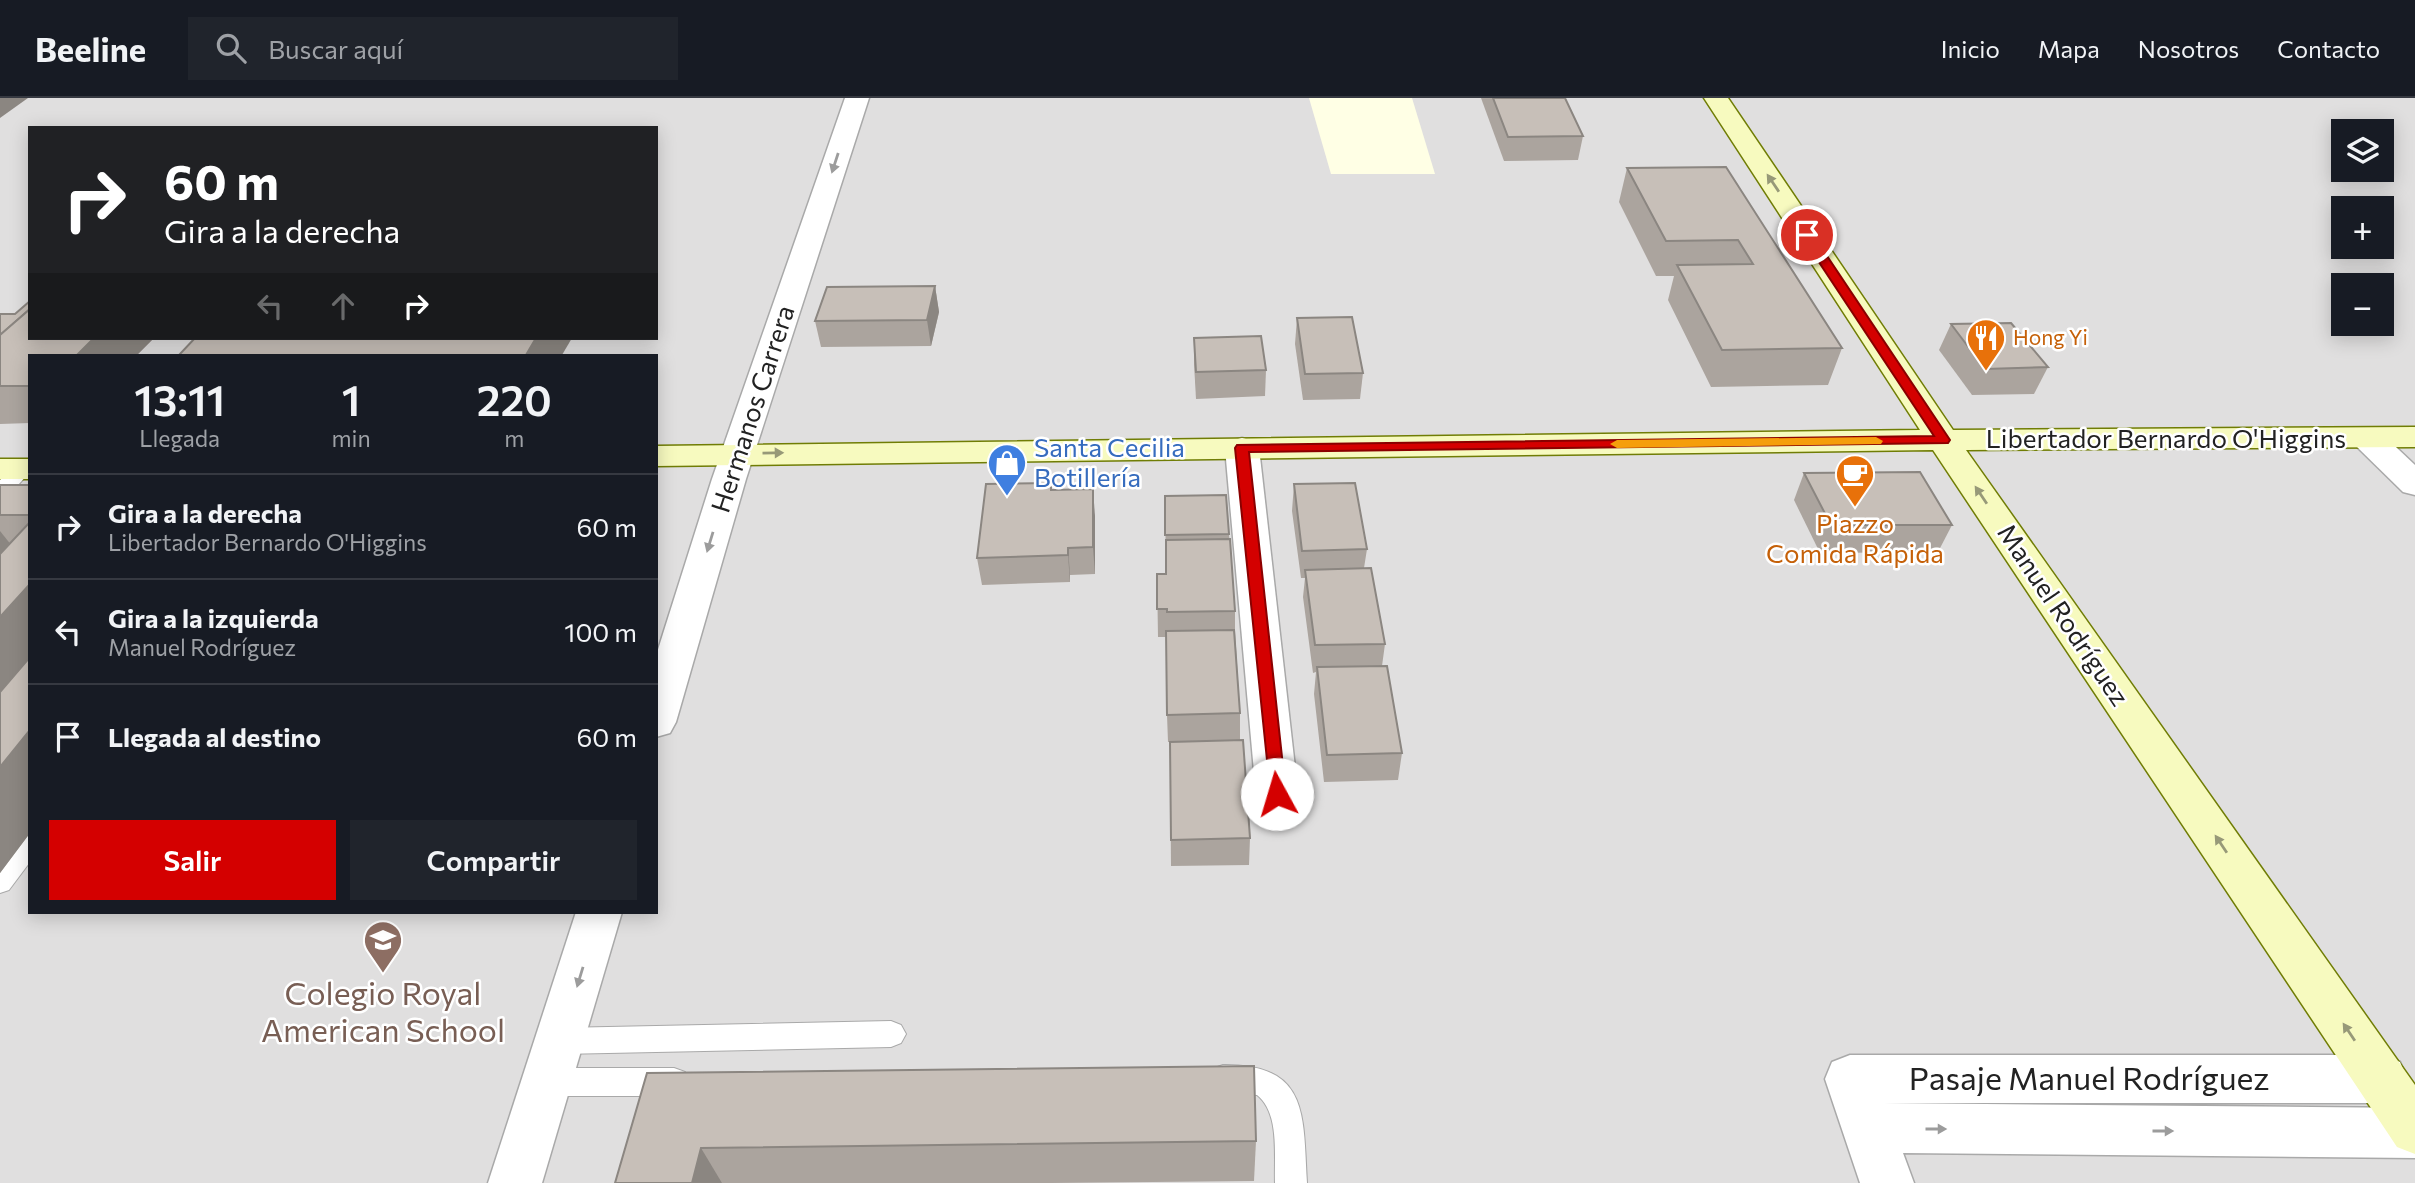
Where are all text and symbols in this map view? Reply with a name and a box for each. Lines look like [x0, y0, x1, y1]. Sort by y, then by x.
search box [188, 17, 678, 80]
text: Beeline [35, 28, 146, 69]
icon: search [212, 29, 250, 67]
text: Buscar aquí [268, 33, 403, 64]
text: Inicio [1941, 34, 2000, 63]
text: Mapa [2038, 34, 2100, 63]
text: Nosotros [2138, 34, 2239, 63]
text: Contacto [2277, 34, 2380, 63]
map controls [2331, 119, 2394, 336]
button: layers [2331, 119, 2394, 182]
text: 60 m [164, 150, 279, 210]
one-way arrow [829, 152, 840, 173]
icon: right [49, 154, 140, 245]
one-way arrow [1767, 174, 1780, 193]
button: + [2331, 196, 2394, 259]
pin [1777, 205, 1837, 265]
text: Gira a la derecha [164, 210, 400, 250]
icon: arrive [1788, 216, 1826, 254]
button: − [2331, 273, 2394, 336]
icon: left [251, 287, 289, 325]
icon: ahead [324, 287, 362, 325]
icon: right [397, 287, 435, 325]
street label: Hermanos Carrera [703, 301, 800, 516]
restaurant icon: Hong Yi [1965, 317, 2007, 372]
place label: Hong Yi [2013, 324, 2088, 349]
text: 13:11 [134, 373, 225, 425]
text: 1 [342, 373, 360, 425]
text: 220 [477, 373, 552, 425]
street label: Libertador Bernardo O'Higgins [1986, 422, 2346, 453]
text: Llegada [139, 424, 220, 452]
text: min [331, 424, 371, 452]
text: m [504, 424, 524, 452]
place label: Santa Cecilia Botillería [1034, 431, 1185, 492]
shop icon: Santa Cecilia Botillería [986, 442, 1028, 497]
one-way arrow [763, 447, 785, 459]
cafe icon: Piazzo Comida Rápida [1834, 453, 1876, 508]
one-way arrow [1974, 486, 1988, 504]
text: Gira a la derecha [108, 497, 302, 528]
place label: Piazzo Comida Rápida [1766, 507, 1944, 568]
icon: right [49, 508, 87, 546]
text: 60 m [577, 511, 637, 542]
street label: Manuel Rodríguez [1992, 517, 2136, 711]
text: Libertador Bernardo O'Higgins [108, 528, 427, 556]
one-way arrow [705, 532, 715, 553]
text: Gira a la izquierda [108, 602, 319, 633]
icon: left [49, 613, 87, 651]
text: 100 m [564, 616, 637, 647]
text: Manuel Rodríguez [108, 633, 296, 661]
icon: arrive [49, 718, 87, 756]
text: Llegada al destino [108, 721, 321, 752]
text: 60 m [577, 721, 637, 752]
position arrow [1240, 757, 1314, 831]
button: Salir [49, 820, 336, 900]
button: Compartir [350, 820, 637, 900]
one-way arrow [2214, 834, 2227, 854]
school or university icon: Colegio Royal American School [362, 919, 404, 974]
one-way arrow [574, 967, 584, 988]
place label: Colegio Royal American School [261, 972, 505, 1049]
one-way arrow [2342, 1023, 2356, 1041]
street label: Pasaje Manuel Rodríguez [1909, 1057, 2269, 1097]
one-way arrow [1925, 1123, 1947, 1135]
one-way arrow [2153, 1125, 2175, 1137]

